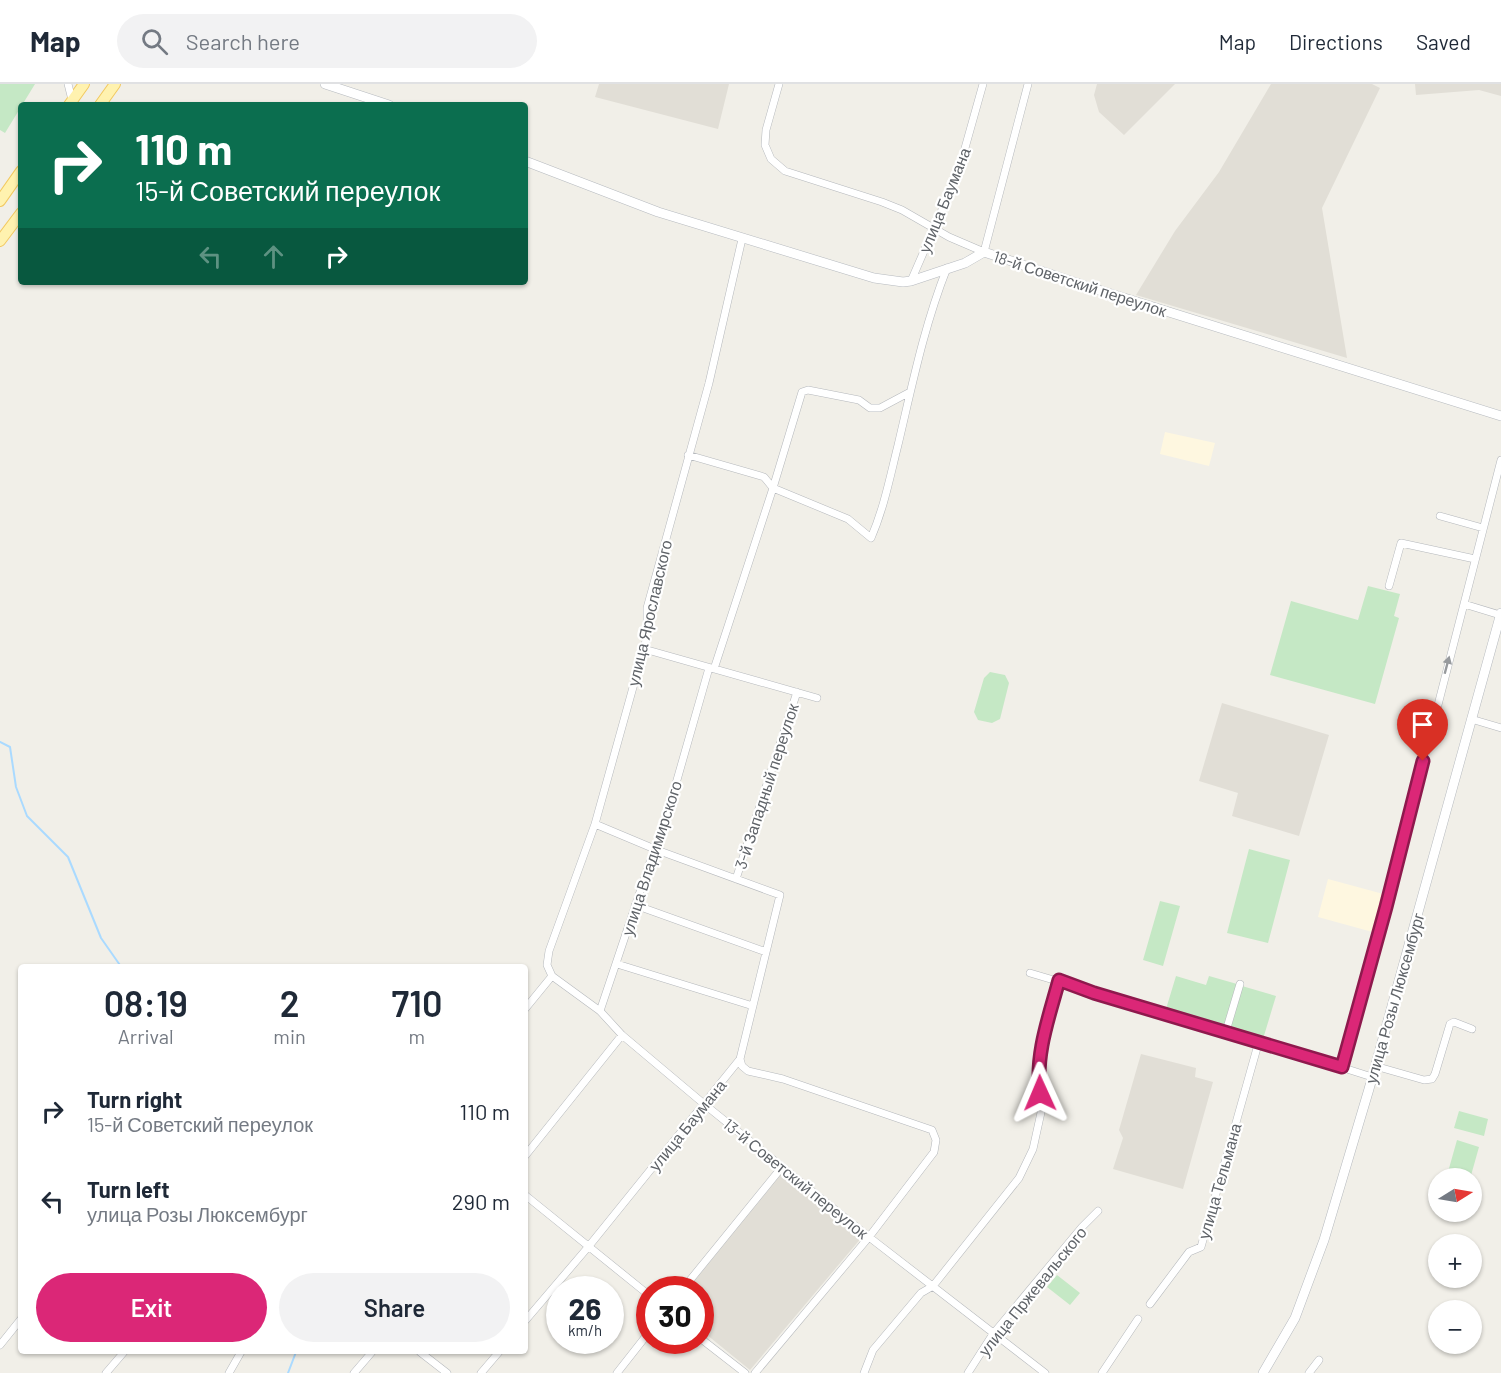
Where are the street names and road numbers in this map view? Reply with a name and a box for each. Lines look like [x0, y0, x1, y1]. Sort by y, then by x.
street label: улица Баумана [914, 144, 974, 255]
street label: 18-й Советский переулок [991, 246, 1170, 320]
street label: улица Ярославского [623, 538, 675, 688]
street label: 3-й Западный переулок [730, 700, 802, 871]
street label: улица Владимирского [617, 778, 685, 938]
street label: улица Розы Люксембург [1361, 910, 1428, 1086]
street label: улица Баумана [644, 1075, 730, 1174]
street label: 13-й Советский переулок [720, 1114, 873, 1243]
street label: улица Тельмана [1193, 1121, 1245, 1241]
street label: улица Пржевальского [974, 1223, 1090, 1359]

